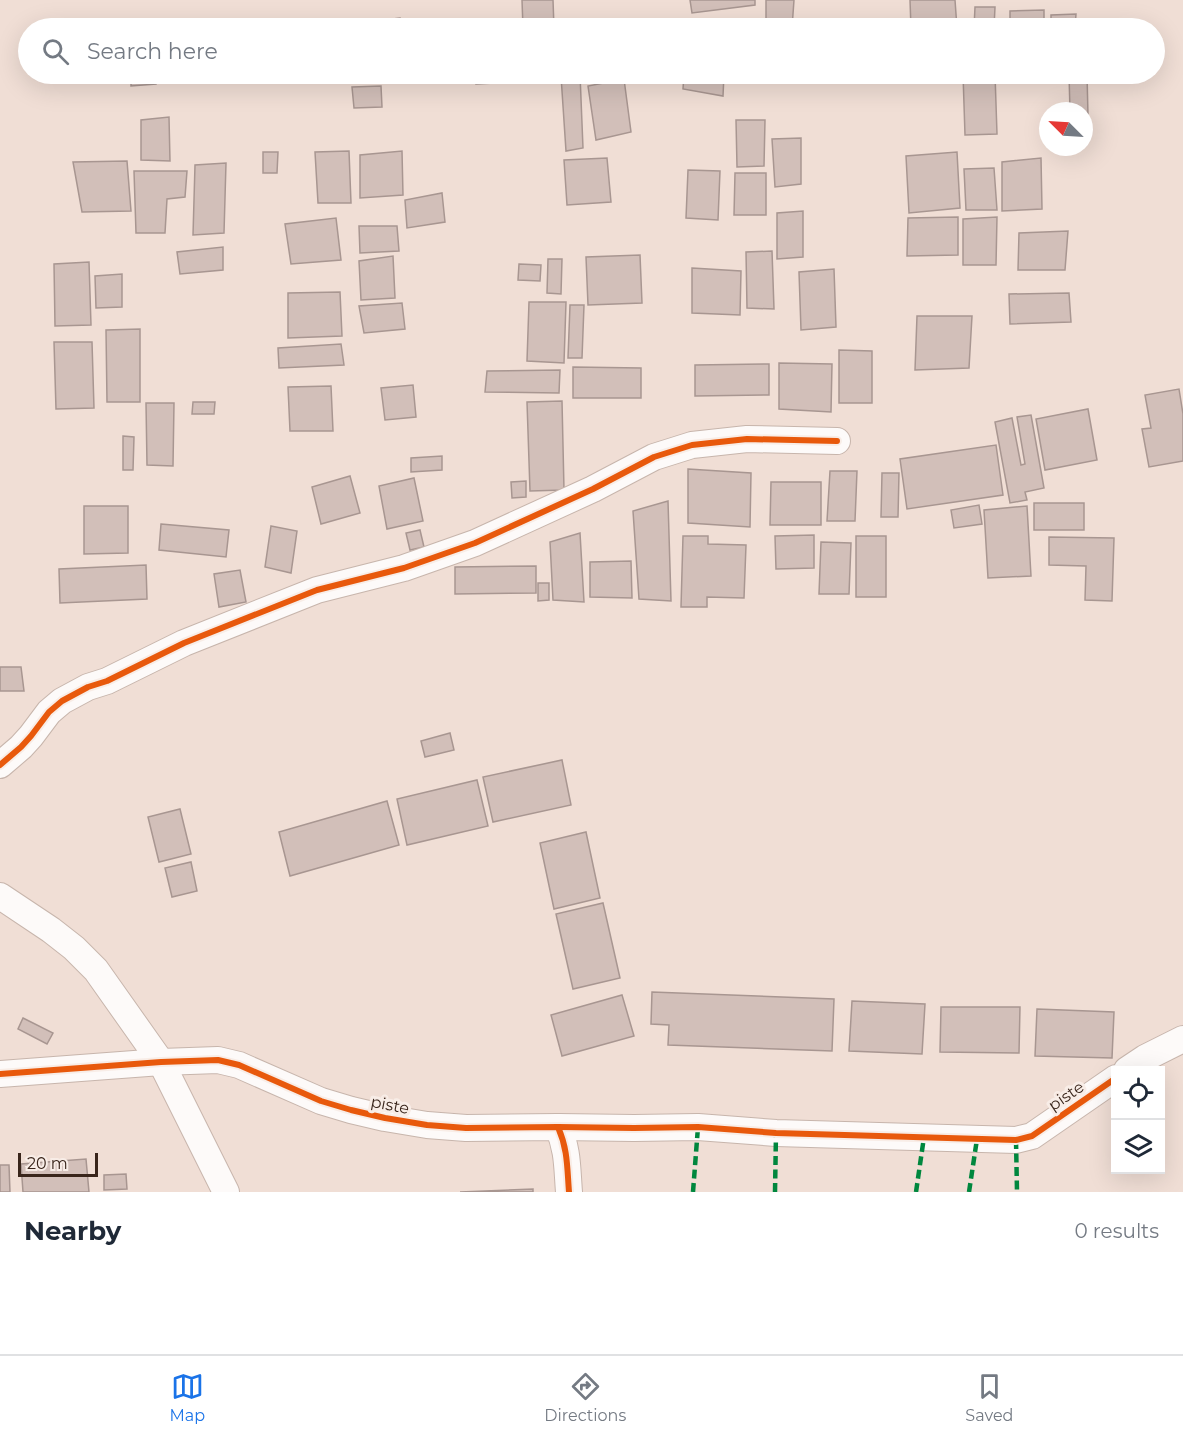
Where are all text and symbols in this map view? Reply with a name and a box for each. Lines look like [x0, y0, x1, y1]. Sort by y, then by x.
search box [18, 18, 1165, 84]
icon: search [39, 35, 72, 68]
text: Search here [87, 38, 218, 65]
north arrow [1039, 102, 1093, 156]
map controls [1111, 1066, 1165, 1174]
button: locate [1111, 1066, 1165, 1120]
street label: piste [1045, 1077, 1087, 1115]
street label: piste [369, 1092, 411, 1118]
button: layers [1111, 1120, 1165, 1174]
scale bar [18, 1150, 98, 1178]
text: 20 m [27, 1154, 68, 1173]
text: Nearby [24, 1215, 121, 1247]
text: 0 results [1074, 1219, 1159, 1243]
tab: Map [170, 1370, 205, 1425]
tab: Directions [544, 1370, 626, 1425]
tab: Saved [965, 1370, 1013, 1425]

